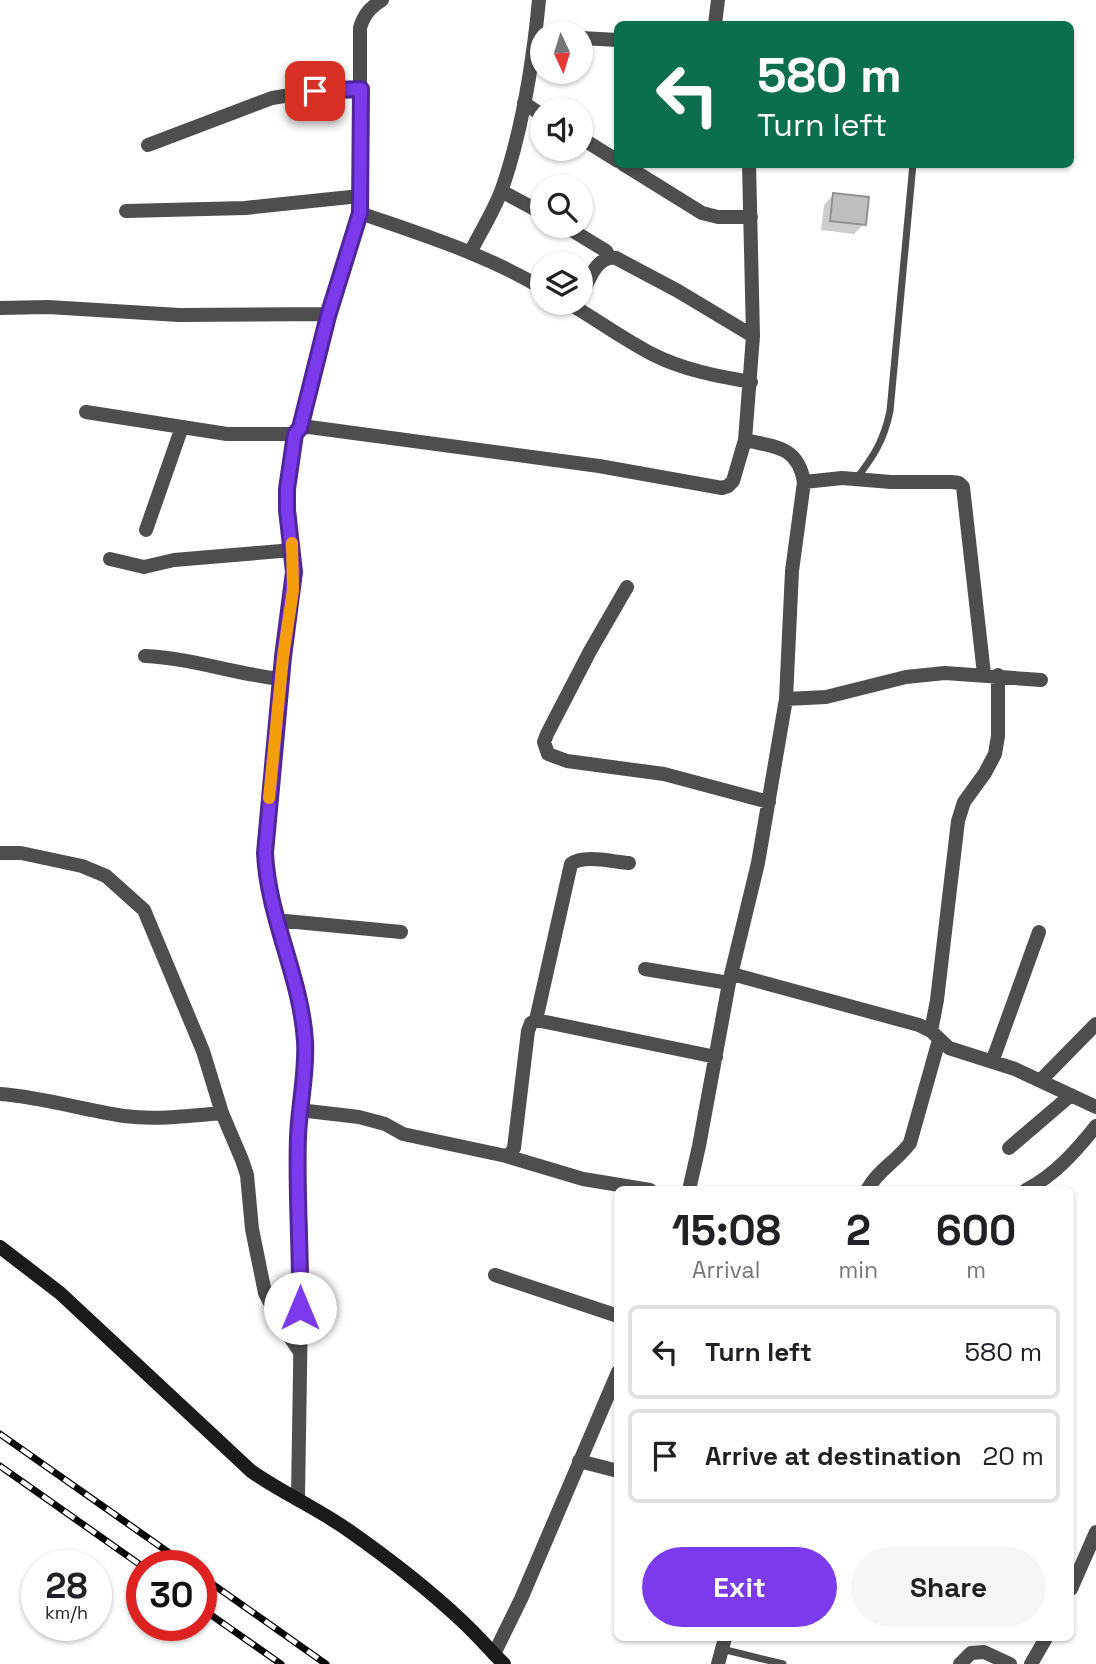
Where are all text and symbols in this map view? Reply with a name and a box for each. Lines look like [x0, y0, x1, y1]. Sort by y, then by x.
north arrow [530, 21, 593, 84]
map controls [530, 21, 593, 315]
text: 580 m [757, 44, 902, 106]
icon: left [642, 49, 733, 140]
pin [285, 61, 345, 121]
icon: arrive [296, 72, 334, 110]
button: sound [530, 98, 593, 161]
text: Turn left [757, 105, 887, 145]
button: search [530, 175, 593, 238]
button: layers [530, 252, 593, 315]
text: 15:08 [672, 1204, 781, 1257]
text: 2 [846, 1204, 871, 1257]
text: 600 [936, 1204, 1016, 1257]
text: Arrival [692, 1255, 760, 1285]
text: min [839, 1255, 878, 1285]
text: m [966, 1255, 986, 1285]
position arrow [263, 1271, 337, 1345]
icon: left [646, 1333, 684, 1371]
text: Turn left [705, 1335, 812, 1369]
text: 580 m [965, 1335, 1042, 1369]
icon: arrive [646, 1437, 684, 1475]
text: Arrive at destination [705, 1439, 962, 1473]
text: 20 m [983, 1439, 1044, 1473]
button: Exit [642, 1547, 837, 1627]
button: Share [851, 1547, 1046, 1627]
speed limit sign: 30 [126, 1550, 217, 1641]
text: 28 [46, 1564, 87, 1608]
text: km/h [45, 1601, 88, 1624]

